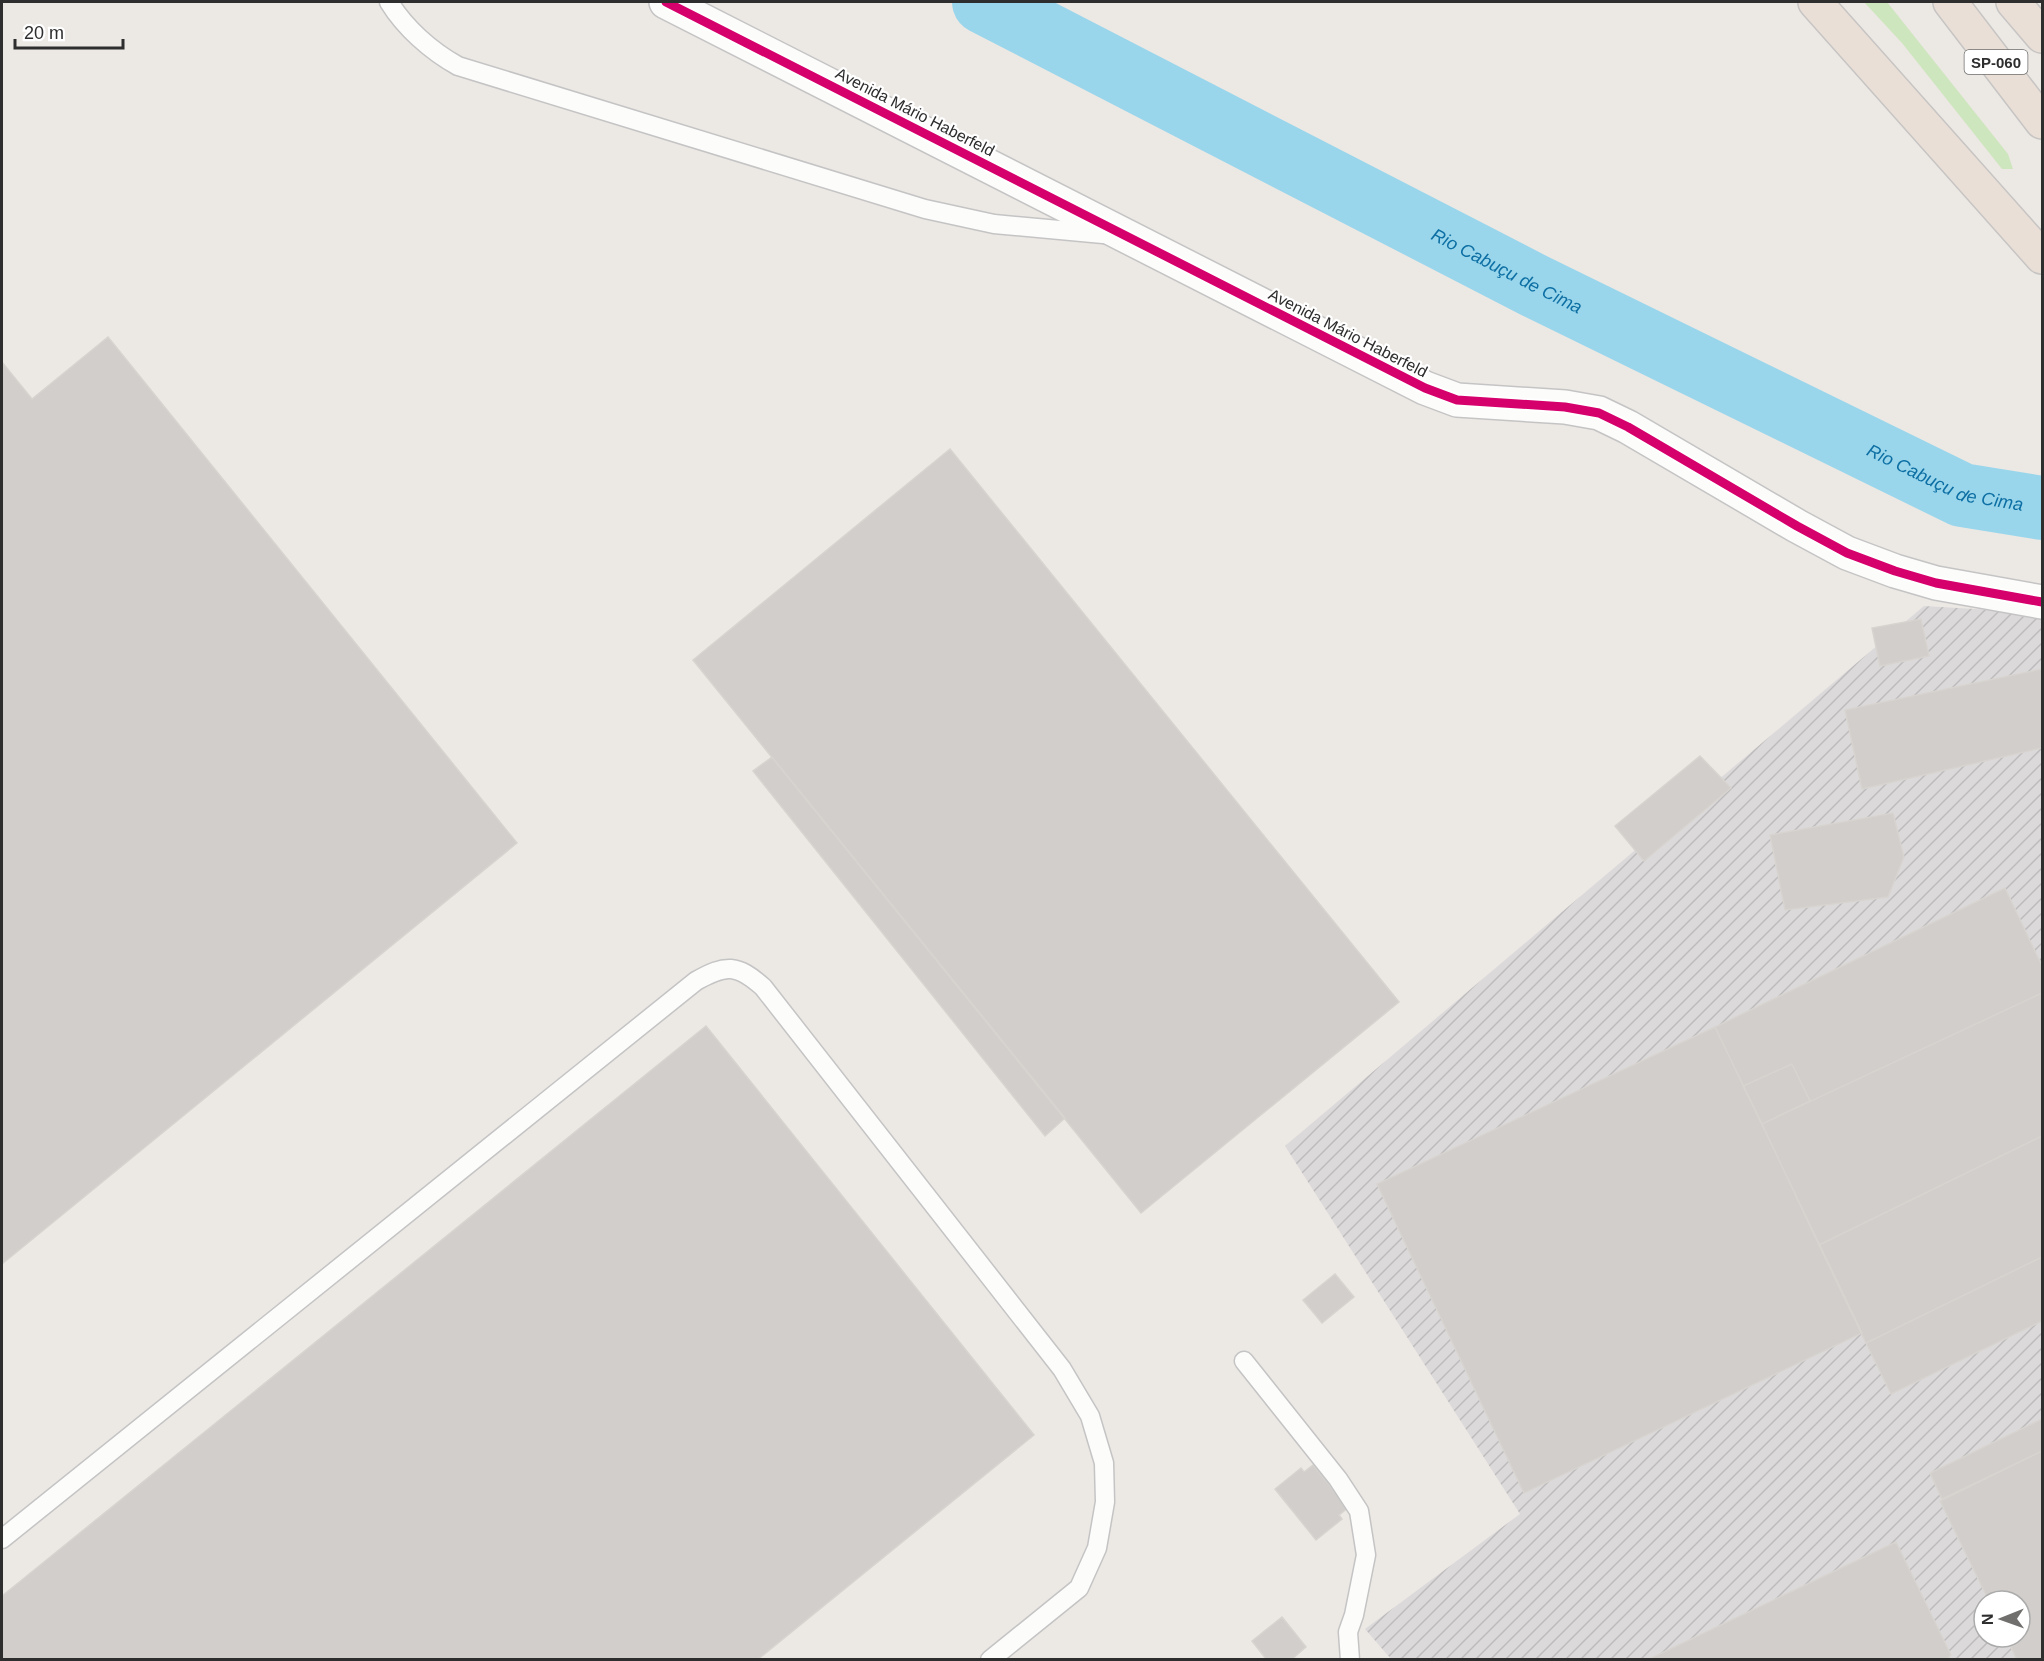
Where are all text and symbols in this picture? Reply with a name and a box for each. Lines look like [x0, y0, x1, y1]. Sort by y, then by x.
scale bar [15, 12, 123, 50]
text: 20 m [24, 23, 64, 43]
road number: SP-060 [1964, 50, 2028, 74]
street label: Avenida Mário Haberfeld [833, 65, 997, 159]
water label: Rio Cabuçu de Cima [1428, 224, 1585, 317]
street label: Avenida Mário Haberfeld [1266, 286, 1430, 380]
water label: Rio Cabuçu de Cima [1864, 440, 2025, 515]
north arrow [1972, 1589, 2032, 1649]
text: N [1979, 1613, 1996, 1625]

